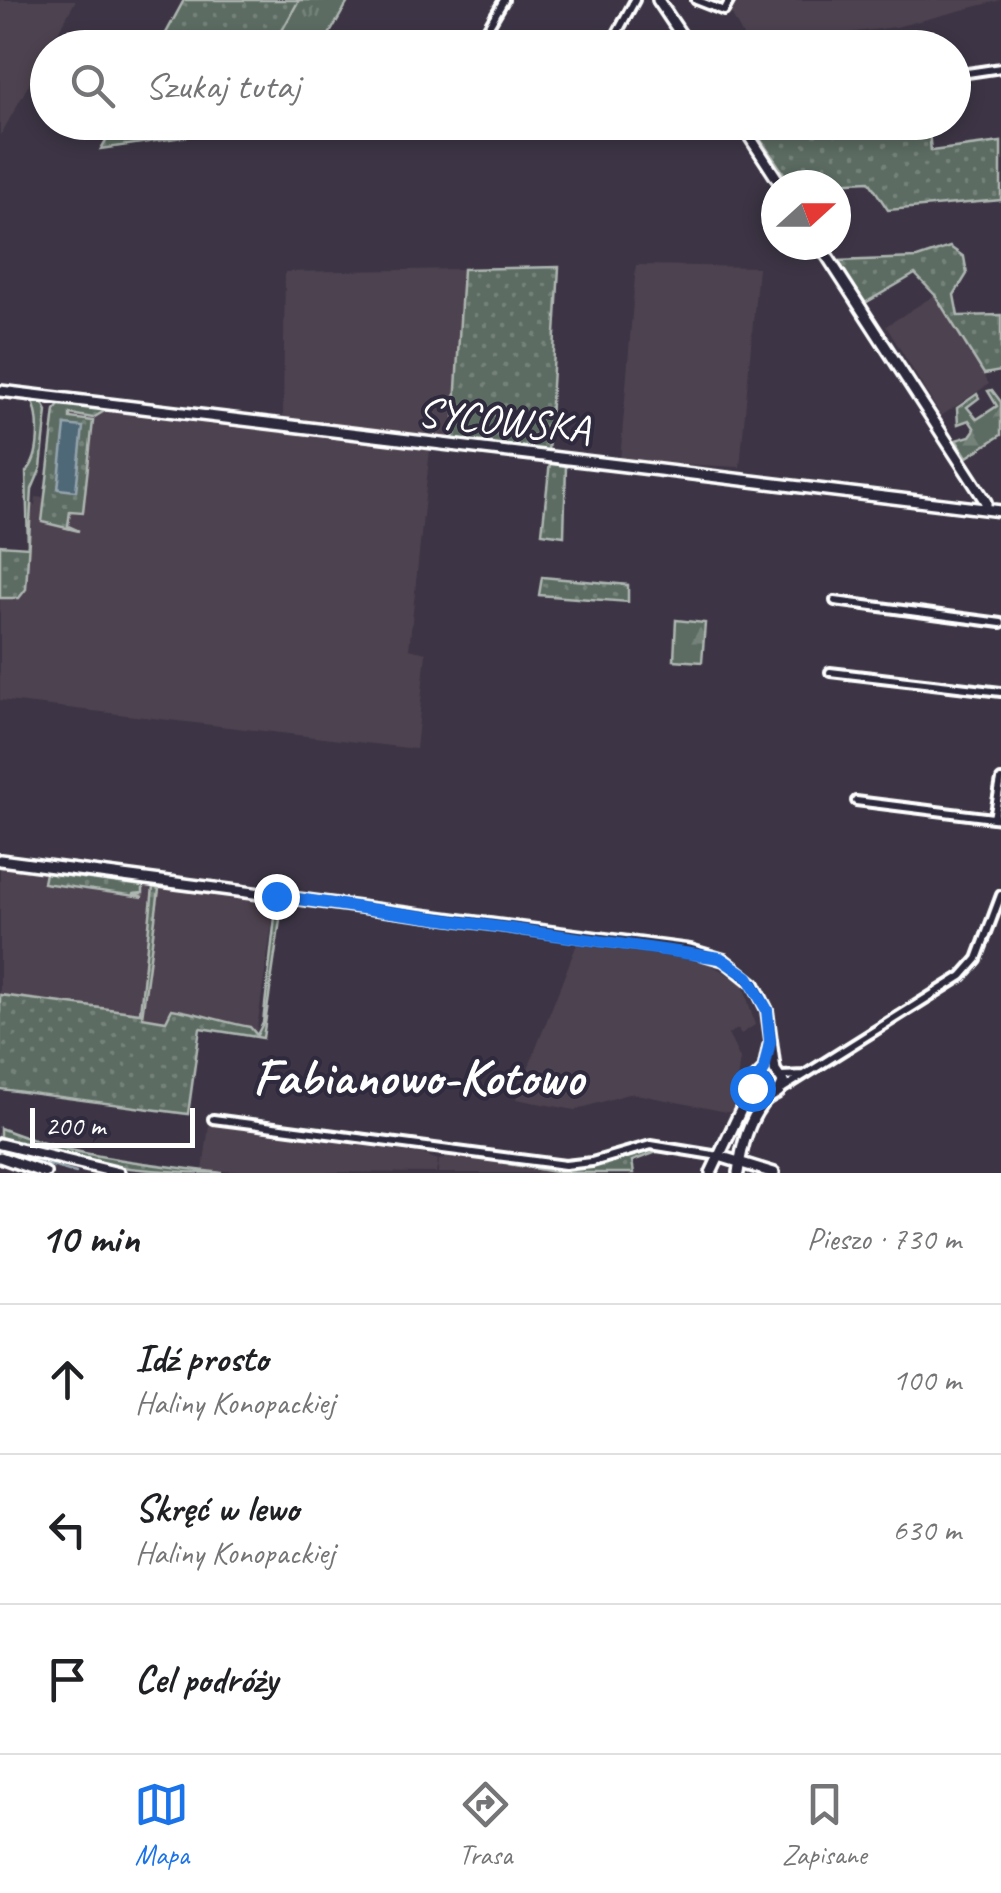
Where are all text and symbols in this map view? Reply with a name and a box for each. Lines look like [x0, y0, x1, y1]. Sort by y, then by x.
search box [30, 30, 971, 140]
icon: search [65, 58, 120, 113]
text: Szukaj tutaj [145, 62, 300, 109]
north arrow [761, 170, 851, 260]
street label: SYCOWSKA [415, 385, 593, 456]
route end [254, 874, 300, 920]
district label: Fabianowo-Kotowo [253, 1044, 587, 1110]
route start [730, 1066, 776, 1112]
scale bar [30, 1103, 195, 1148]
text: 200 m [45, 1108, 105, 1143]
text: 10 min [40, 1212, 139, 1265]
text: Pieszo · 730 m [807, 1218, 961, 1259]
text: Idź prosto [135, 1335, 268, 1382]
icon: ahead [40, 1352, 95, 1407]
text: 100 m [892, 1359, 961, 1400]
text: Haliny Konopackiej [135, 1382, 335, 1423]
text: Skręć w lewo [135, 1485, 299, 1532]
icon: left [40, 1502, 95, 1557]
text: 630 m [892, 1509, 961, 1550]
text: Haliny Konopackiej [135, 1532, 335, 1573]
icon: arrive [40, 1652, 95, 1707]
text: Cel podróży [135, 1656, 278, 1703]
tab: Mapa [134, 1777, 189, 1872]
tab: Trasa [458, 1777, 513, 1872]
tab: Zapisane [782, 1777, 867, 1872]

